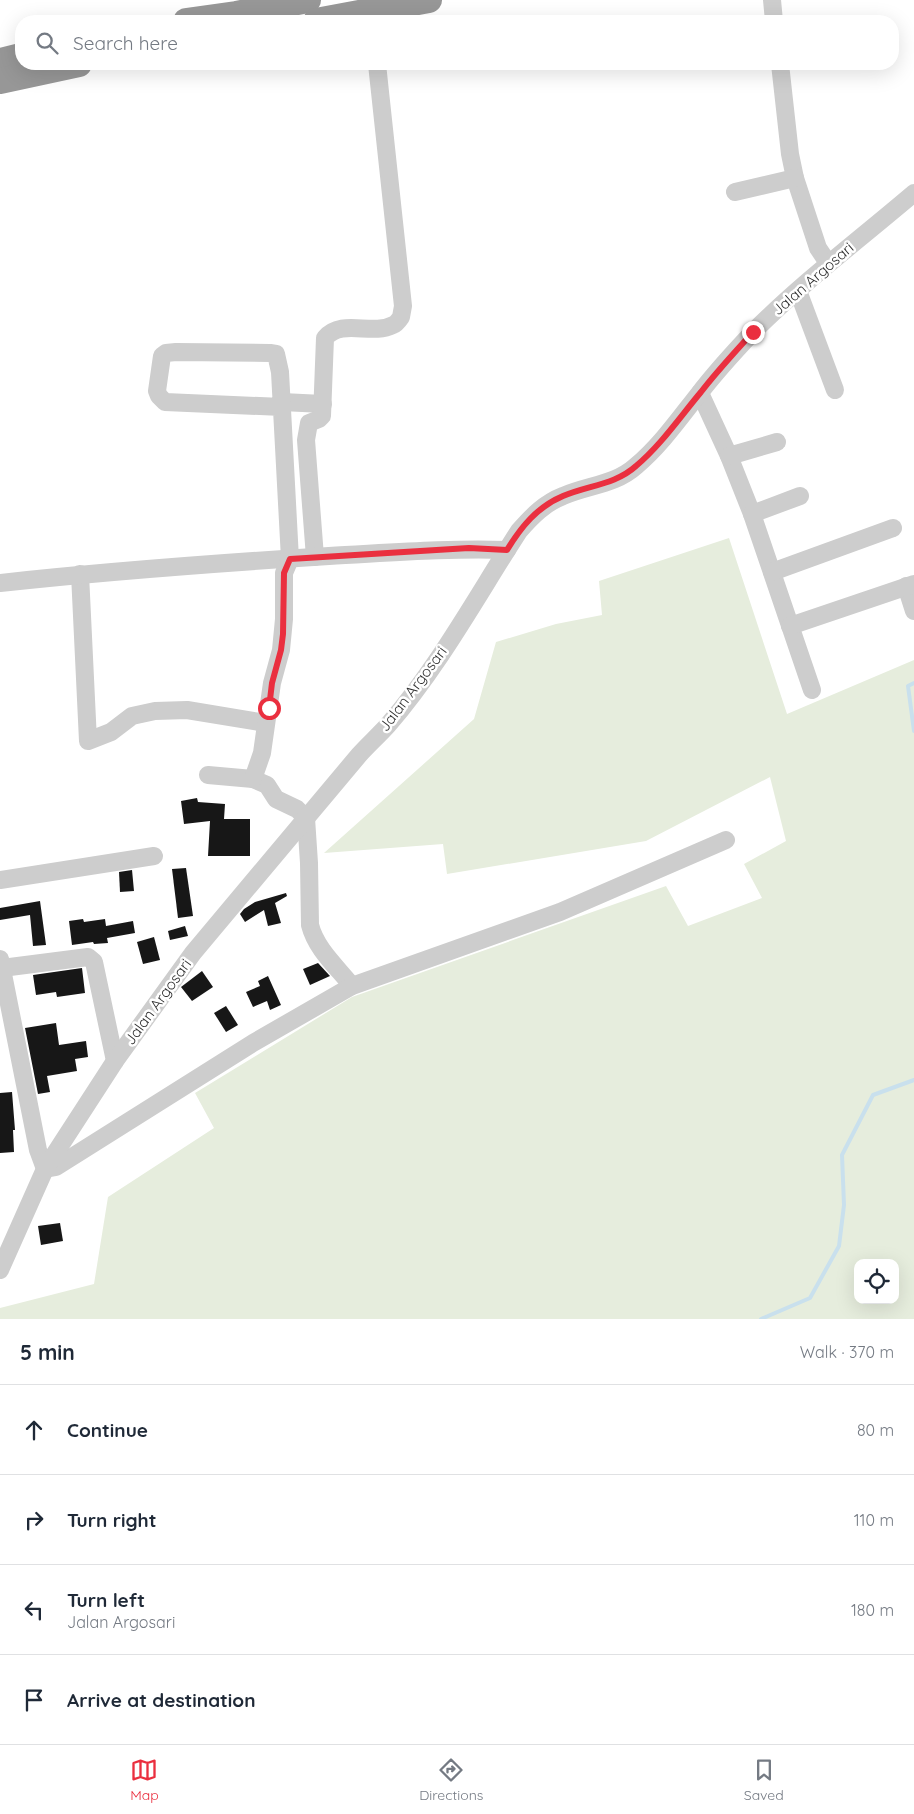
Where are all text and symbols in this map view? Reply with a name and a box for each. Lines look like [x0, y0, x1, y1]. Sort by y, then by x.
search box [15, 15, 899, 70]
icon: search [33, 29, 61, 57]
text: Search here [73, 31, 178, 55]
street label: Jalan Argosari [768, 238, 857, 319]
route end [742, 321, 765, 344]
street label: Jalan Argosari [374, 642, 451, 735]
route start [258, 697, 281, 720]
street label: Jalan Argosari [120, 955, 195, 1048]
map controls [854, 1259, 899, 1304]
button: locate [854, 1259, 899, 1304]
text: 5 min [20, 1339, 75, 1365]
text: Walk · 370 m [800, 1342, 894, 1362]
icon: ahead [20, 1416, 48, 1444]
text: Continue [67, 1418, 148, 1442]
text: 80 m [857, 1420, 894, 1440]
icon: right [20, 1506, 48, 1534]
text: Turn right [67, 1508, 156, 1532]
text: 110 m [854, 1510, 894, 1530]
text: Turn left [67, 1588, 145, 1612]
icon: left [20, 1596, 48, 1624]
text: 180 m [851, 1600, 894, 1620]
text: Jalan Argosari [67, 1612, 175, 1632]
icon: arrive [20, 1686, 48, 1714]
text: Arrive at destination [67, 1688, 256, 1712]
tab: Map [130, 1756, 159, 1804]
tab: Directions [419, 1756, 483, 1804]
tab: Saved [744, 1756, 784, 1804]

